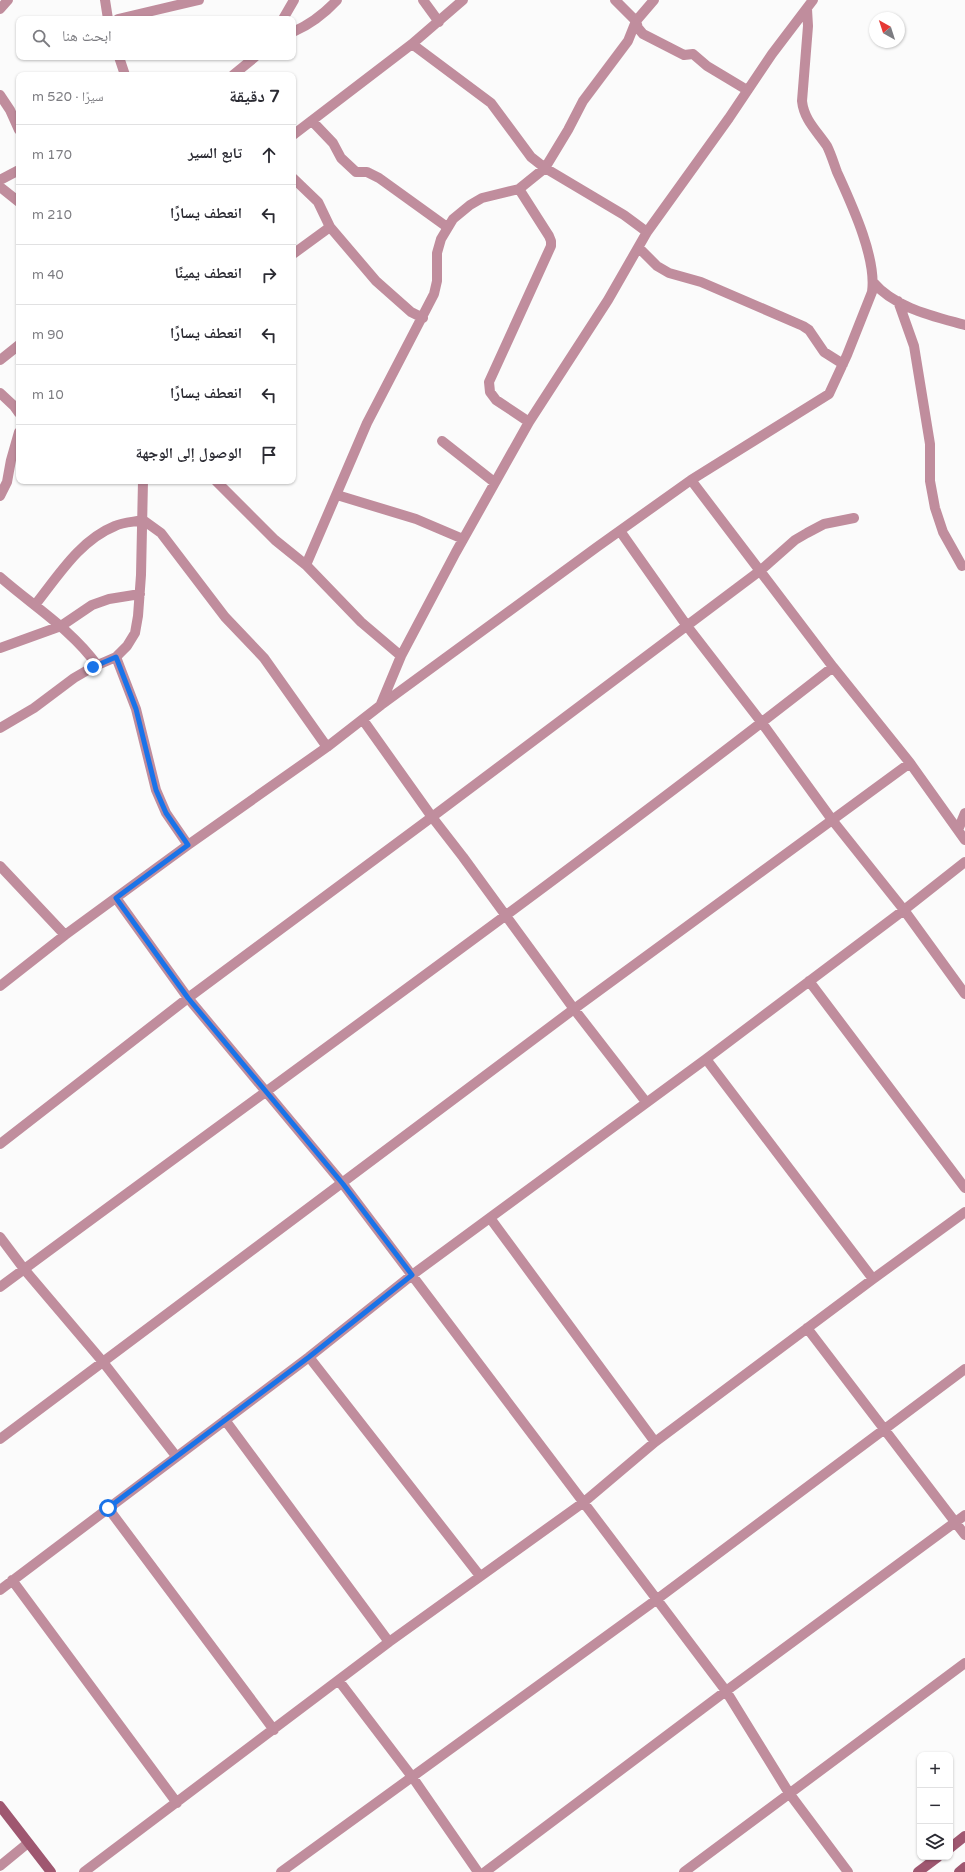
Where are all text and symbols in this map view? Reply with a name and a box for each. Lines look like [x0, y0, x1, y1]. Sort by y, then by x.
north arrow [869, 12, 905, 48]
search box [16, 16, 296, 60]
icon: search [30, 27, 52, 49]
text: ابحث هنا [62, 27, 112, 45]
text: 7 دقيقة [229, 86, 280, 107]
text: سيرًا · 520 m [32, 89, 104, 105]
text: تابع السير [188, 144, 242, 162]
icon: ahead [258, 144, 280, 166]
text: 170 m [32, 147, 72, 163]
text: انعطف يسارًا [170, 204, 242, 222]
icon: left [258, 204, 280, 226]
text: 210 m [32, 207, 72, 223]
text: انعطف يمينًا [174, 264, 242, 282]
icon: right [258, 264, 280, 286]
text: 40 m [32, 267, 64, 283]
text: انعطف يسارًا [170, 324, 242, 342]
icon: left [258, 324, 280, 346]
text: 90 m [32, 327, 64, 343]
text: انعطف يسارًا [170, 384, 242, 402]
icon: left [258, 384, 280, 406]
text: 10 m [32, 387, 64, 403]
text: الوصول إلى الوجهة [136, 444, 242, 462]
icon: arrive [258, 444, 280, 466]
route end [84, 658, 102, 676]
route start [99, 1499, 117, 1517]
map controls [917, 1752, 953, 1860]
button: + [917, 1752, 953, 1788]
button: − [917, 1788, 953, 1824]
button: layers [917, 1824, 953, 1860]

